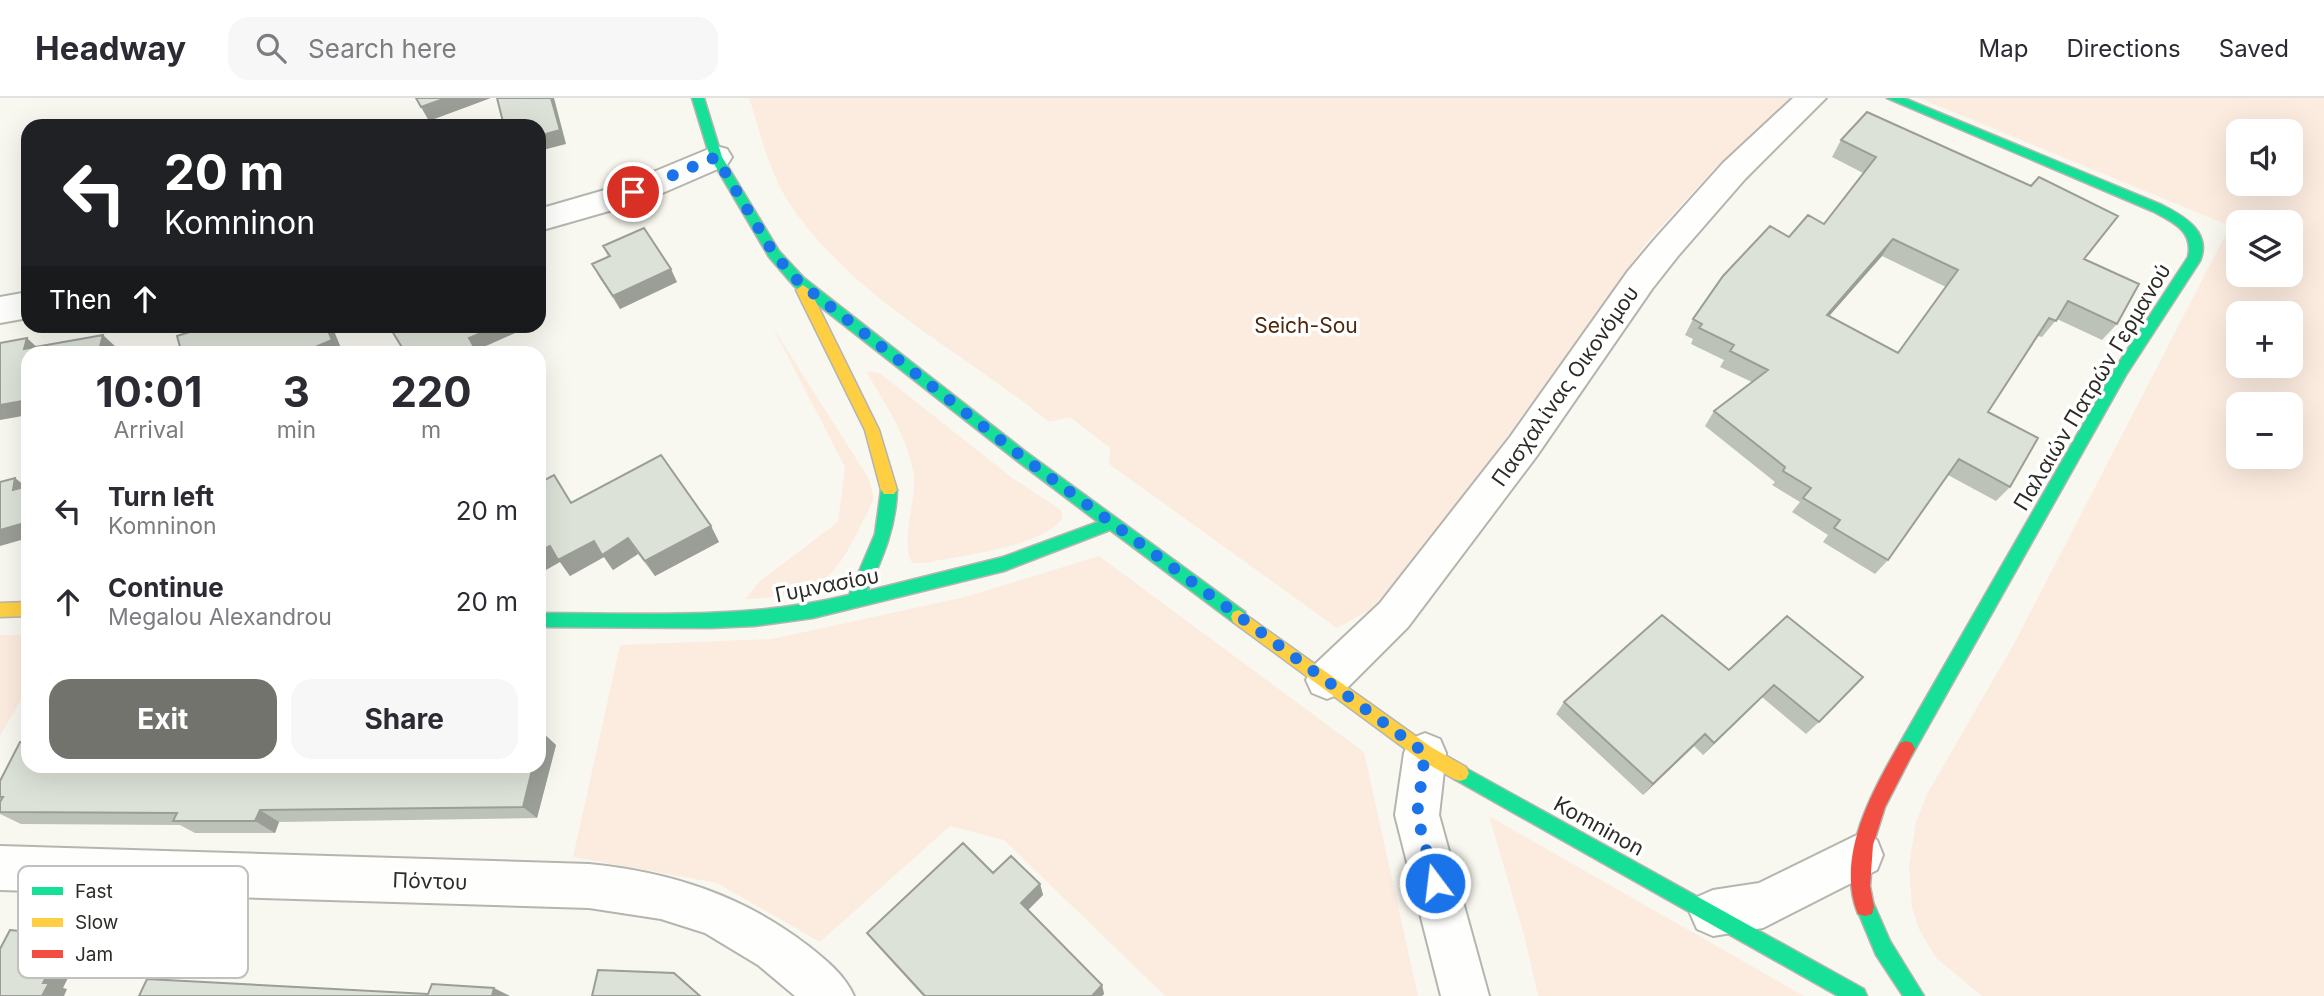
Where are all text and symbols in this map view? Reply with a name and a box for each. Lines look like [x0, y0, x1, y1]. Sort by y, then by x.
search box [228, 17, 718, 80]
text: Headway [35, 28, 186, 68]
icon: search [252, 29, 290, 67]
text: Search here [308, 33, 457, 64]
text: Map [1979, 34, 2028, 63]
text: Directions [2066, 34, 2181, 63]
text: Saved [2219, 34, 2289, 63]
map controls [2226, 119, 2303, 469]
button: sound [2226, 119, 2303, 196]
text: 20 m [164, 143, 284, 202]
icon: left [49, 147, 140, 238]
pin [603, 162, 663, 222]
icon: arrive [614, 173, 652, 211]
text: Komninon [164, 203, 315, 242]
button: layers [2226, 210, 2303, 287]
street label: Παλαιών Πατρών Γερμανού [2008, 259, 2176, 515]
icon: ahead [126, 280, 164, 318]
street label: Πασχαλίνας Οικονόμου [1486, 281, 1644, 491]
text: Then [49, 284, 112, 315]
button: + [2226, 301, 2303, 378]
park label: Seich-Sou [1254, 313, 1358, 338]
text: 10:01 [95, 366, 202, 417]
text: 3 [283, 366, 310, 417]
text: 220 [390, 366, 472, 417]
button: − [2226, 392, 2303, 469]
text: Arrival [113, 416, 184, 444]
text: min [277, 416, 316, 444]
text: m [421, 416, 441, 444]
text: Turn left [108, 481, 214, 512]
icon: left [49, 492, 87, 530]
text: 20 m [456, 495, 518, 526]
text: Komninon [108, 512, 217, 540]
street label: Γυμνασίου [773, 563, 881, 607]
text: Continue [108, 572, 224, 603]
icon: ahead [49, 583, 87, 621]
text: 20 m [456, 586, 518, 617]
text: Megalou Alexandrou [108, 603, 332, 631]
button: Exit [49, 679, 277, 759]
button: Share [291, 679, 518, 759]
street label: Komninon [1550, 791, 1648, 861]
position arrow [1398, 846, 1472, 920]
legend [18, 866, 248, 978]
street label: Πόντου [392, 867, 468, 895]
text: Fast [75, 880, 113, 903]
text: Slow [75, 911, 118, 934]
text: Jam [75, 943, 113, 966]

